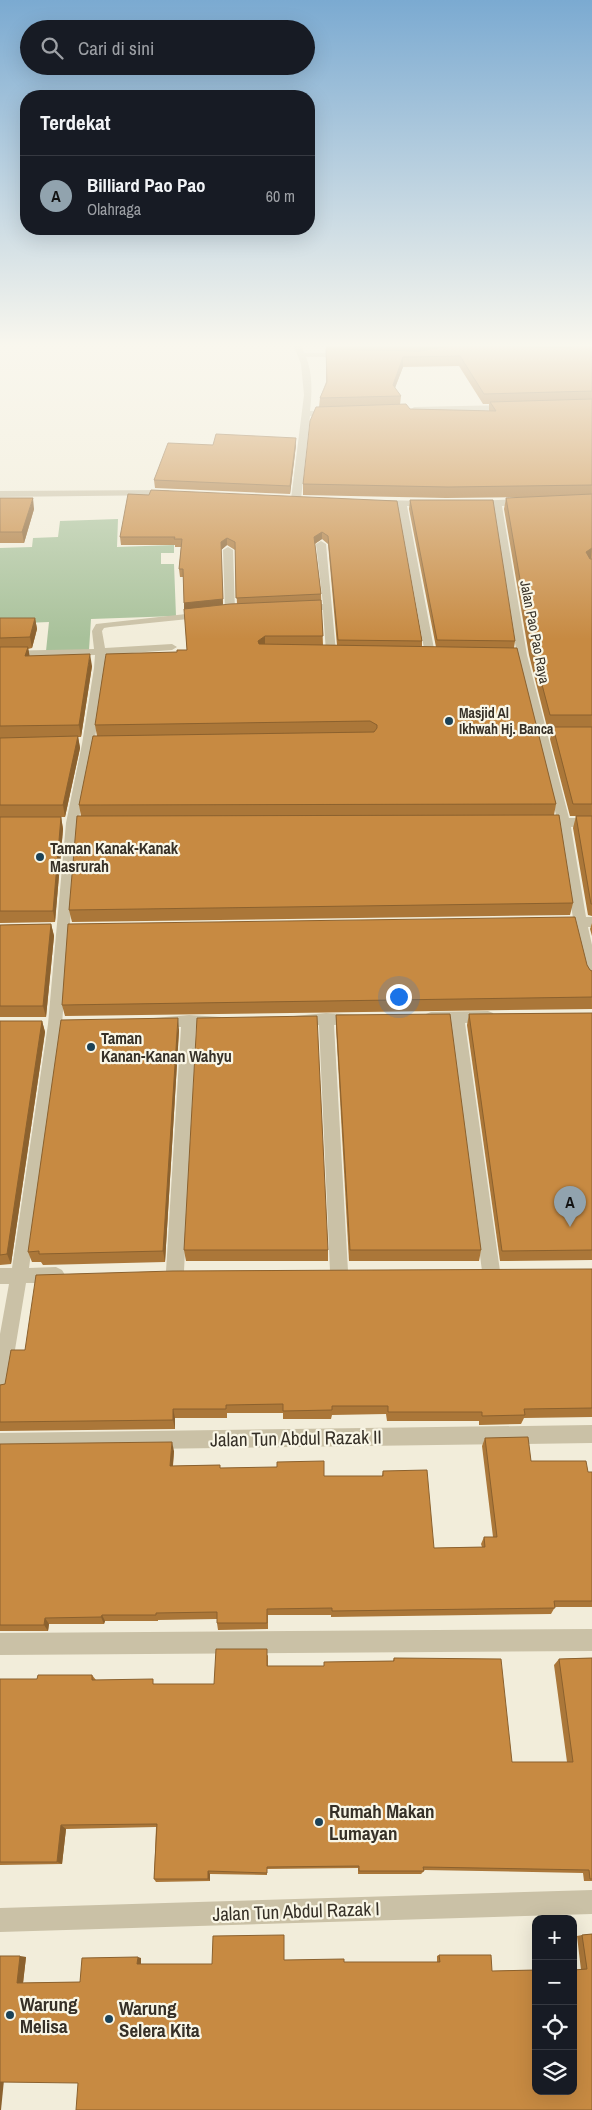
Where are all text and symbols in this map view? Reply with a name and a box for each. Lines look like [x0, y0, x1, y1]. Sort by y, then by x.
search box [20, 20, 315, 75]
icon: search [38, 34, 66, 62]
text: Cari di sini [78, 35, 154, 61]
text: Terdekat [40, 108, 111, 137]
text: Billiard Pao Pao [87, 172, 206, 198]
text: A [51, 185, 61, 207]
text: 60 m [266, 185, 295, 207]
text: Olahraga [87, 198, 141, 220]
street label: Jalan Pao Pao Raya [516, 579, 554, 686]
place label: Masjid Al Ikhwah Hj. Banca [459, 704, 554, 738]
marker: Masjid Al Ikhwah Hj. Banca [443, 715, 455, 727]
place label: Taman Kanak-Kanak Masrurah [50, 837, 179, 877]
marker: Taman Kanak-Kanak Masrurah [34, 851, 46, 863]
your location [386, 984, 412, 1010]
place label: Taman Kanan-Kanan Wahyu [101, 1027, 232, 1067]
marker: Taman Kanan-Kanan Wahyu [85, 1041, 97, 1053]
pin: A [554, 1186, 586, 1227]
street label: Jalan Tun Abdul Razak II [210, 1424, 382, 1452]
place label: Rumah Makan Lumayan [329, 1798, 435, 1846]
marker: Rumah Makan Lumayan [313, 1816, 325, 1828]
street label: Jalan Tun Abdul Razak I [212, 1895, 380, 1927]
map controls [532, 1915, 577, 2095]
button: + [532, 1915, 577, 1960]
button: − [532, 1960, 577, 2005]
place label: Warung Melisa [20, 1991, 78, 2039]
place label: Warung Selera Kita [119, 1995, 200, 2043]
button: locate [532, 2005, 577, 2050]
marker: Warung Melisa [4, 2009, 16, 2021]
marker: Warung Selera Kita [103, 2013, 115, 2025]
button: layers [532, 2050, 577, 2095]

